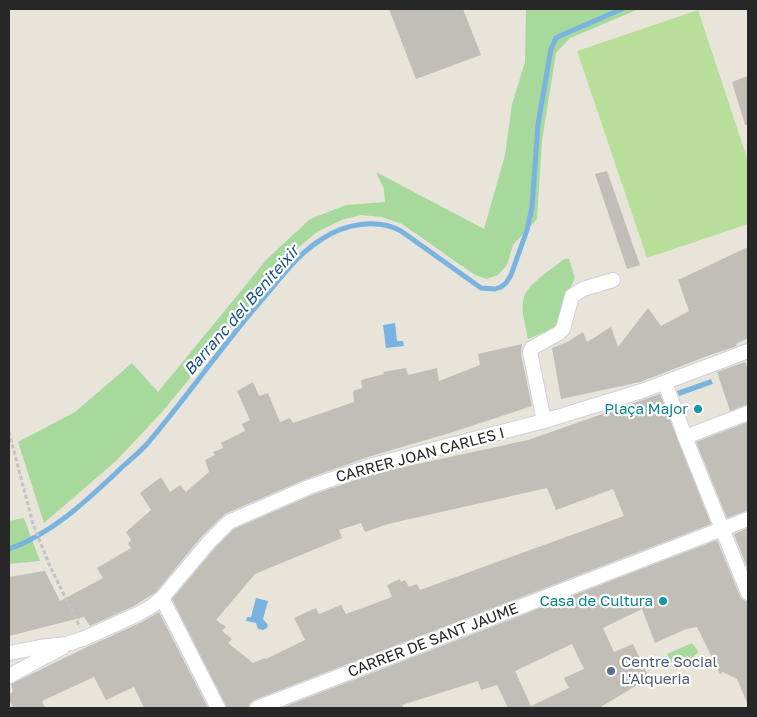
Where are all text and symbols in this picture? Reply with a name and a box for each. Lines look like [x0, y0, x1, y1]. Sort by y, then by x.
water label: Barranc del Beniteixir [179, 239, 305, 379]
place label: Plaça Major [604, 399, 688, 417]
marker: Plaça Major [692, 403, 704, 415]
street label: CARRER JOAN CARLES I [334, 423, 506, 485]
place label: Casa de Cultura [539, 591, 653, 609]
marker: Casa de Cultura [657, 595, 669, 607]
street label: CARRER DE SANT JAUME [345, 598, 520, 680]
place label: Centre Social L'Alqueria [621, 652, 717, 687]
marker: Centre Social L'Alqueria [605, 665, 617, 677]

